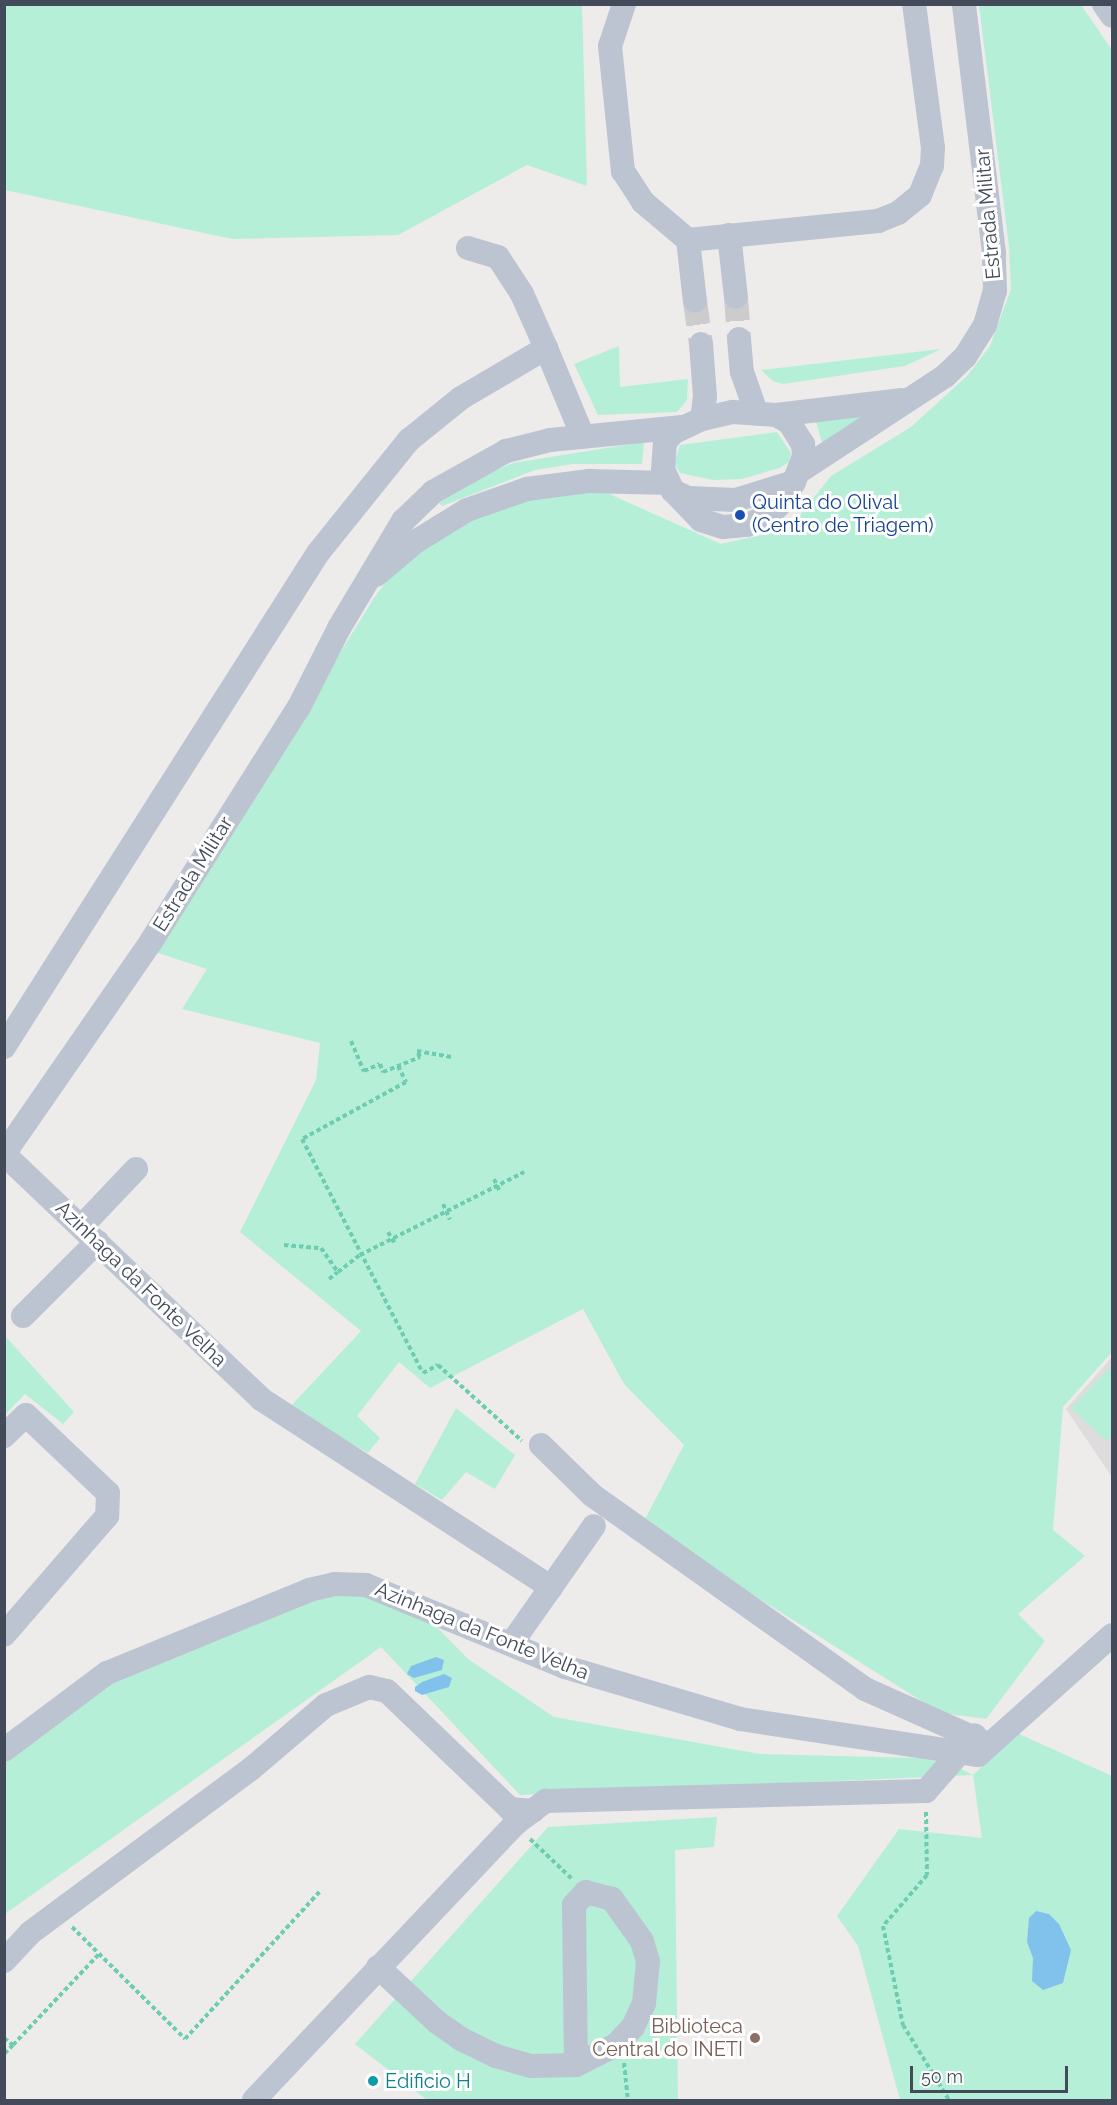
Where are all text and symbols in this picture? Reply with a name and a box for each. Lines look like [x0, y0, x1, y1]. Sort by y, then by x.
street label: Estrada Militar [970, 148, 1006, 280]
place label: Quinta do Olival (Centro de Triagem) [752, 491, 934, 538]
marker: Quinta do Olival (Centro de Triagem) [733, 508, 747, 522]
street label: Estrada Militar [148, 812, 238, 936]
street label: Azinhaga da Fonte Velha [50, 1196, 232, 1372]
street label: Azinhaga da Fonte Velha [371, 1577, 593, 1685]
place label: Biblioteca Central do INETI [592, 2014, 743, 2061]
marker: Biblioteca Central do INETI [748, 2031, 762, 2045]
scale bar [913, 2054, 1070, 2092]
text: 50 m [921, 2066, 963, 2087]
place label: Edificio H [385, 2069, 471, 2093]
marker: Edificio H [366, 2074, 380, 2088]

